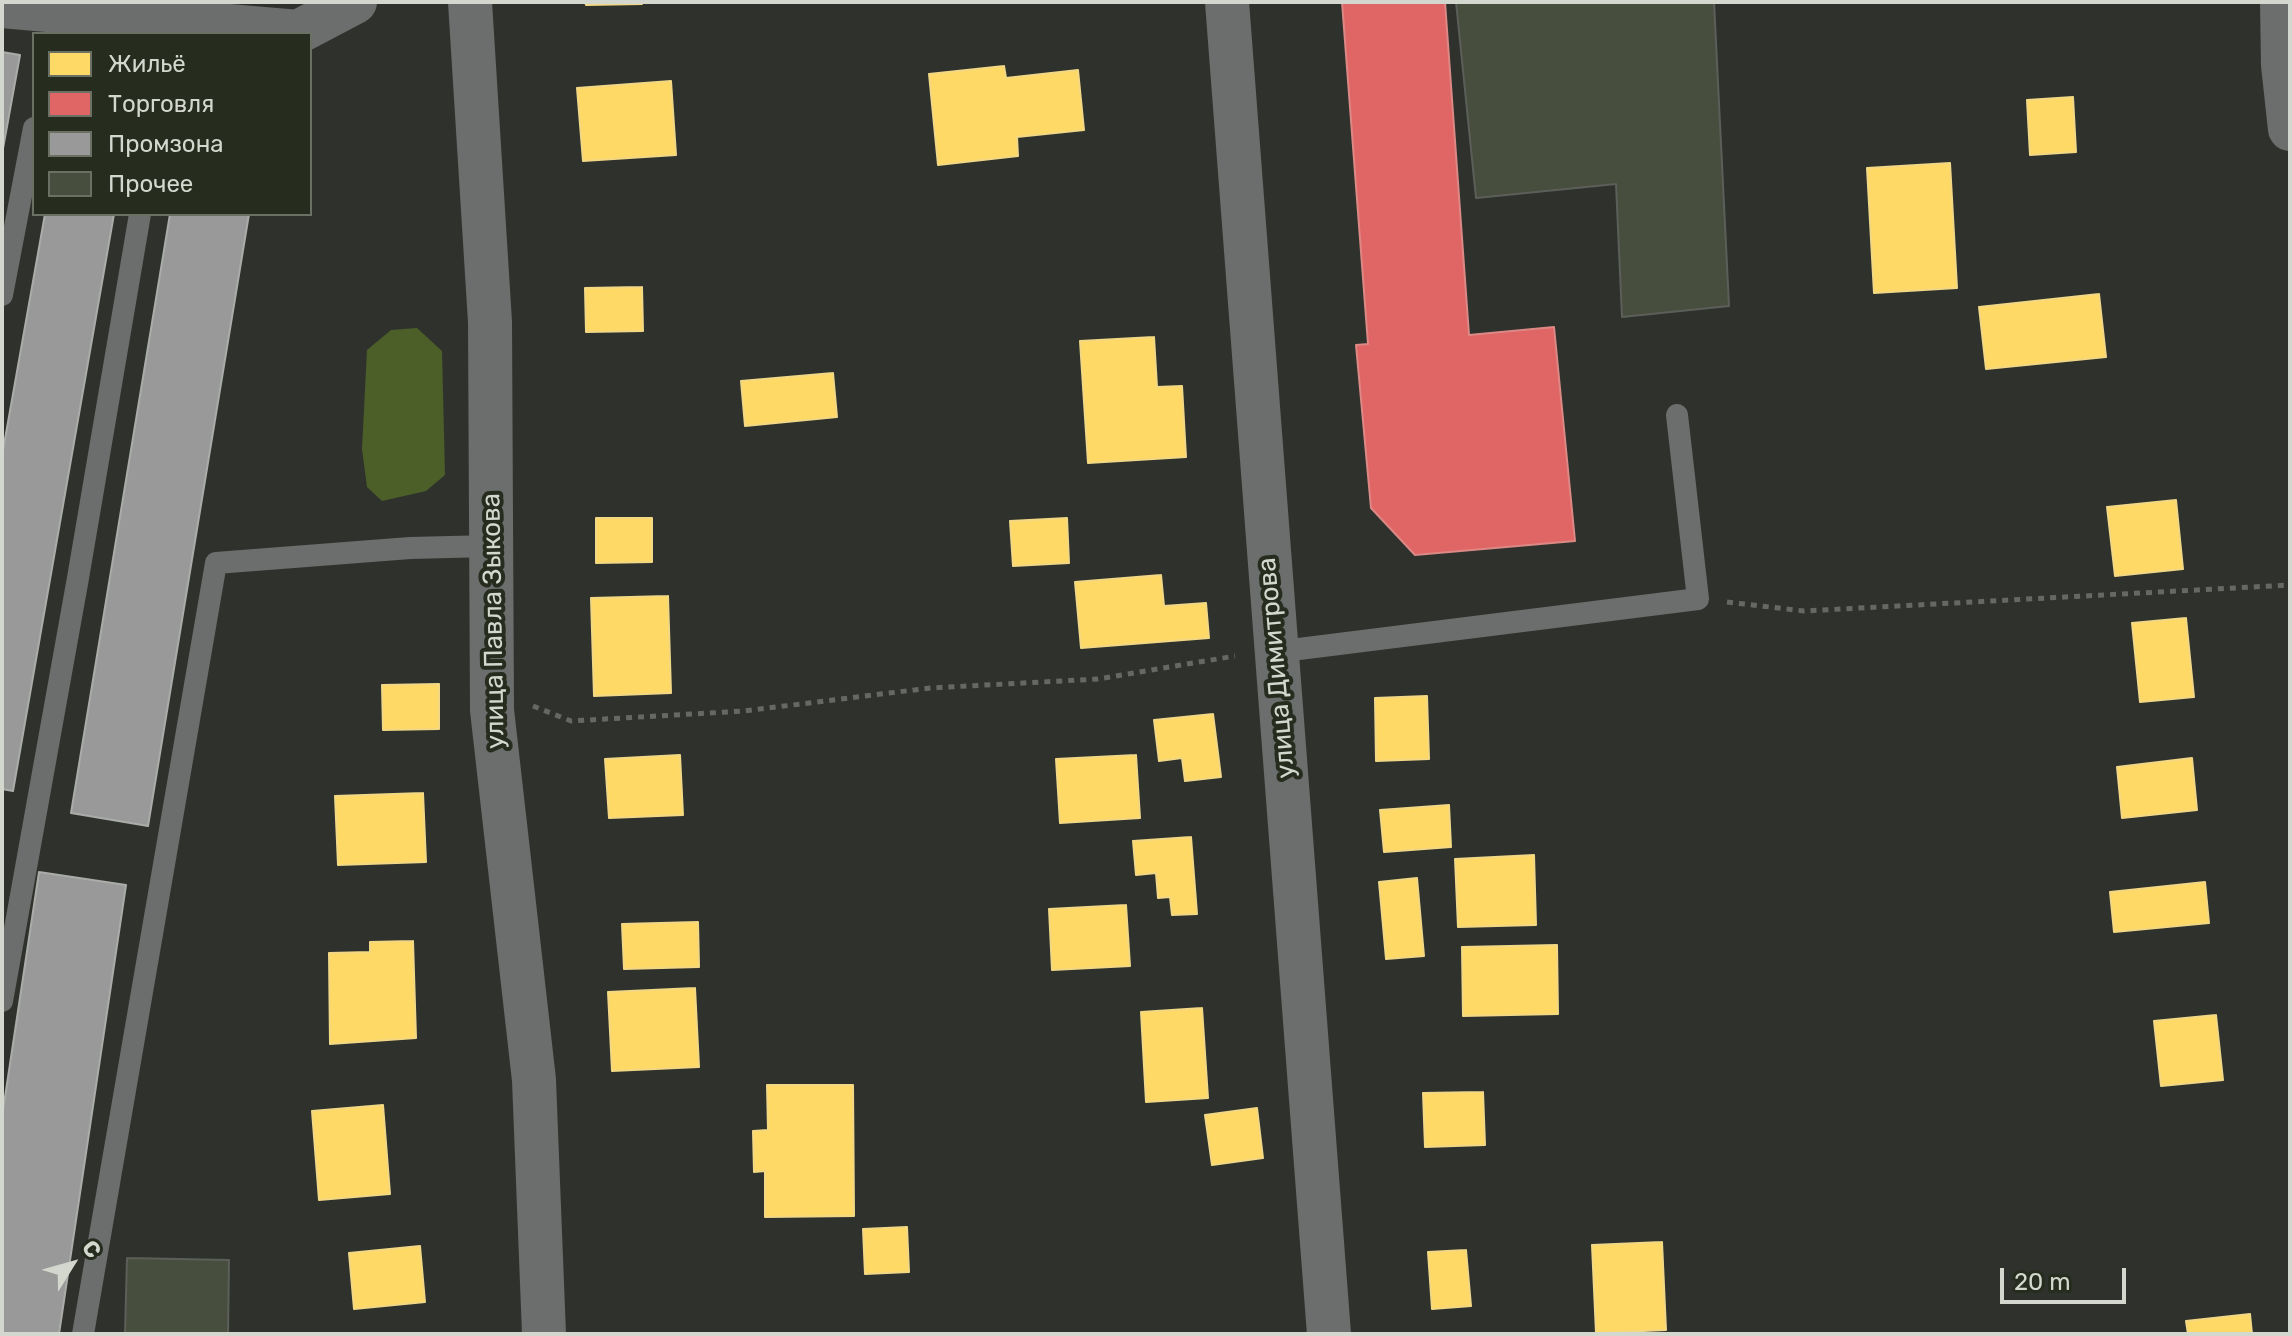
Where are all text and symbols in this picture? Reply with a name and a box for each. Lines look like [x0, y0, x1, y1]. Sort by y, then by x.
legend [32, 32, 312, 216]
text: Жильё [108, 50, 186, 78]
text: Торговля [108, 90, 214, 118]
text: Промзона [108, 130, 224, 158]
text: Прочее [108, 170, 193, 198]
street label: улица Павла Зыкова [476, 493, 512, 749]
street label: улица Димитрова [1252, 556, 1302, 780]
north arrow [32, 1224, 112, 1304]
text: С [76, 1235, 107, 1264]
scale bar [2004, 1252, 2130, 1302]
text: 20 m [2014, 1268, 2071, 1296]

